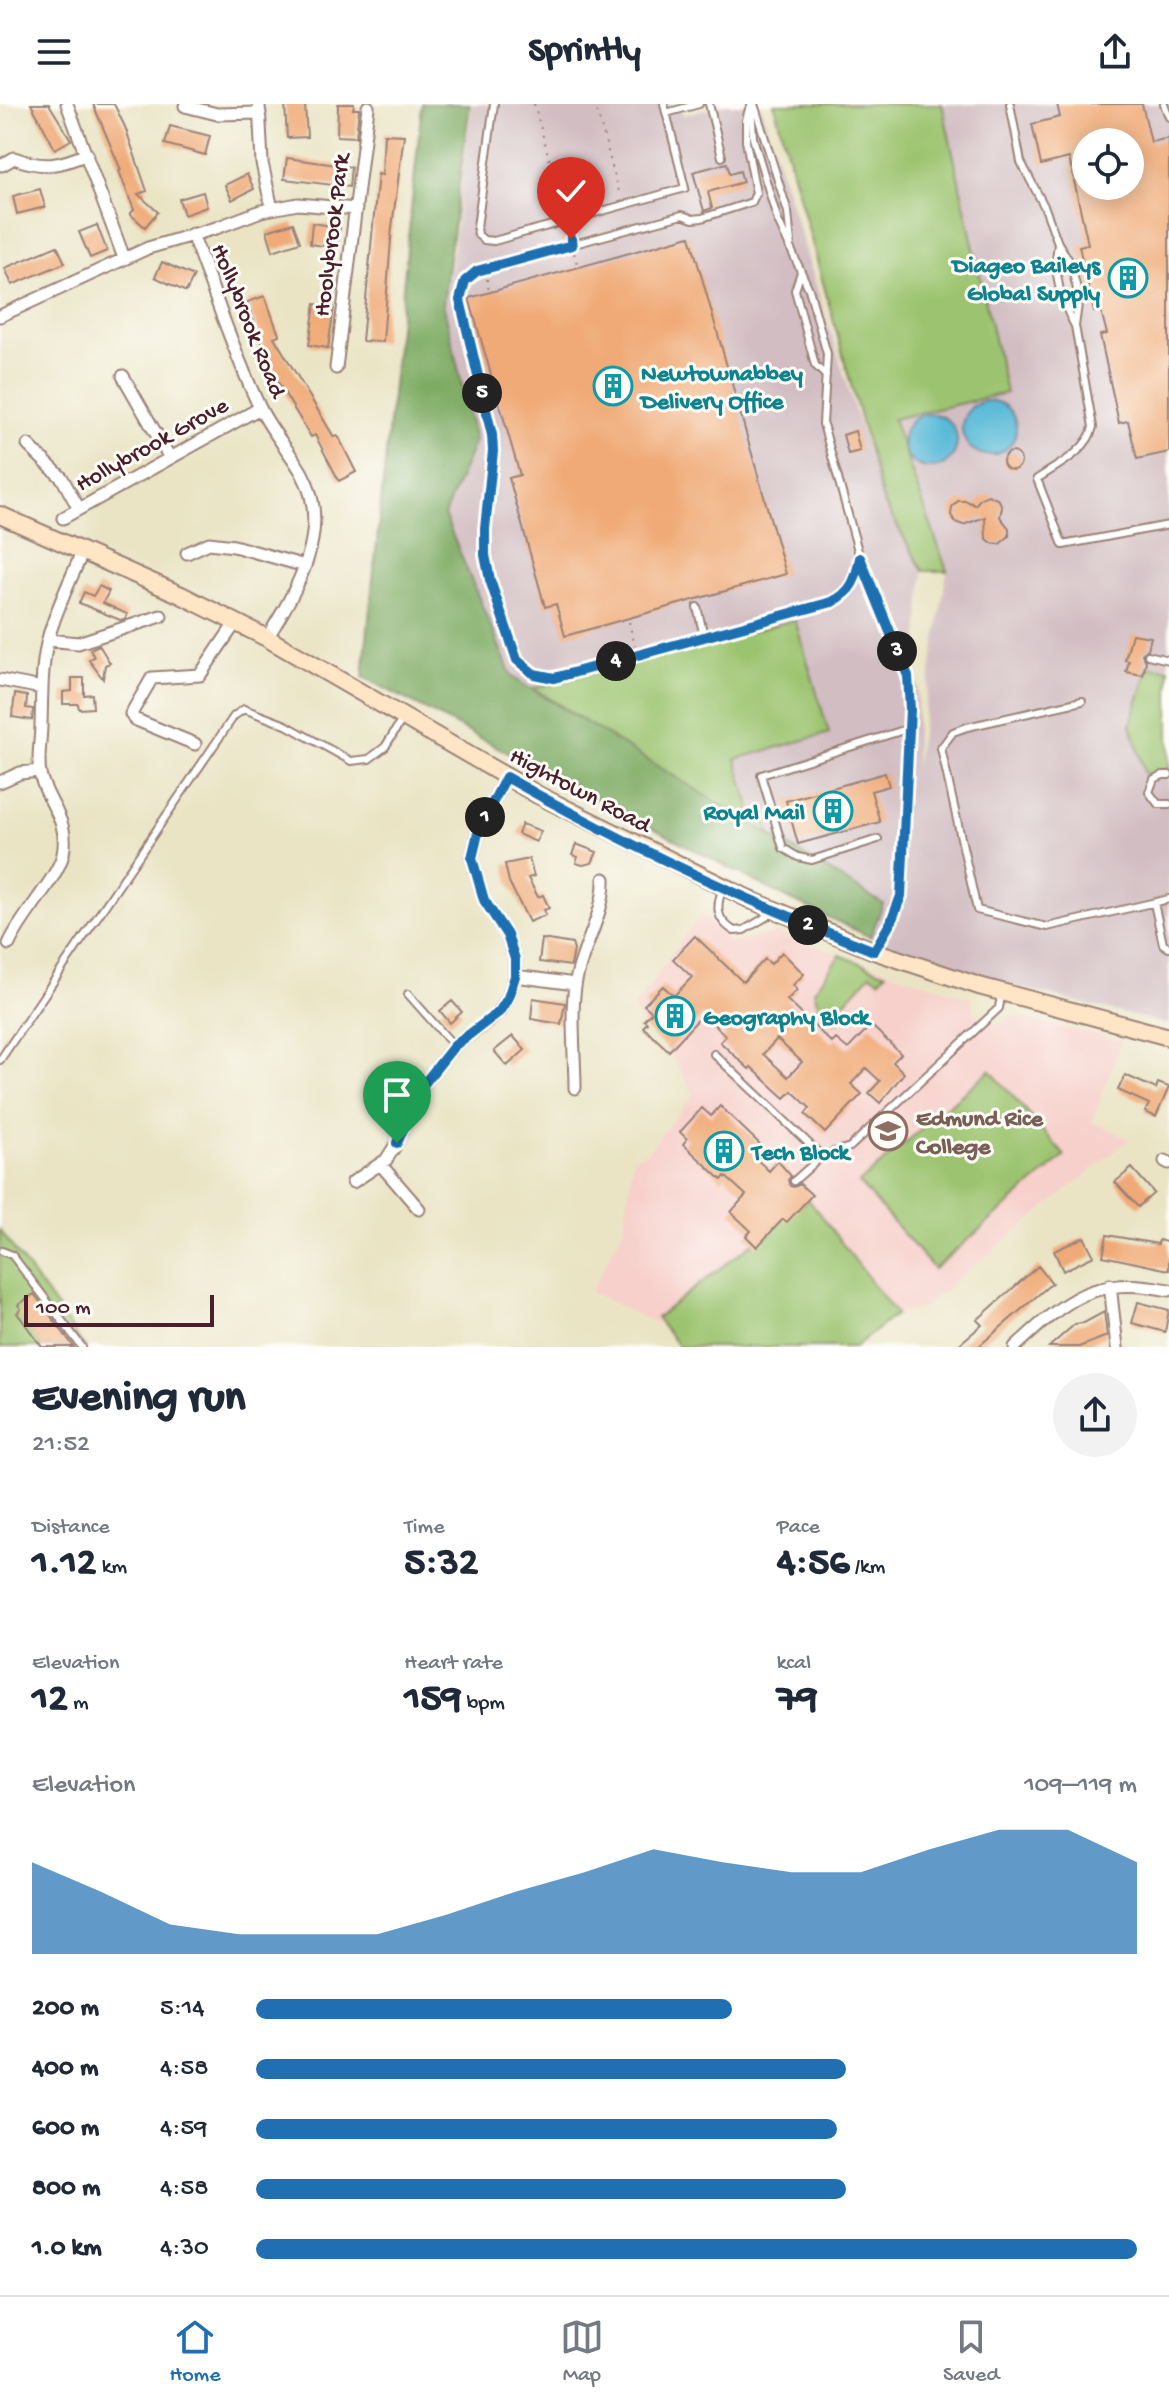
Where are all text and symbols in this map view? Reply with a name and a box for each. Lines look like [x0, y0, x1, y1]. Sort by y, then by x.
icon: menu [32, 30, 76, 74]
icon: share [1093, 30, 1137, 74]
text: Sprintly [528, 31, 641, 74]
map controls [1072, 128, 1144, 200]
button: locate [1072, 128, 1144, 200]
street label: Hoolybrook Park [309, 150, 358, 319]
pin [537, 157, 605, 239]
icon: check [549, 169, 593, 213]
street label: Hollybrook Road [203, 240, 292, 404]
place label: Diageo Baileys Global Supply [951, 253, 1101, 310]
building icon: Diageo Baileys Global Supply [1107, 257, 1149, 299]
place label: Newtownabbey Delivery Office [639, 361, 803, 418]
building icon: Newtownabbey Delivery Office [592, 365, 634, 407]
pin: 5 [462, 373, 502, 413]
text: 5 [476, 380, 488, 406]
street label: Hollybrook Grove [71, 392, 235, 500]
pin: 3 [877, 631, 917, 671]
text: 3 [891, 638, 903, 664]
pin: 4 [596, 641, 636, 681]
text: 4 [611, 648, 621, 674]
street label: Hightown Road [504, 743, 657, 842]
building icon: Royal Mail [812, 790, 854, 832]
pin: 1 [465, 797, 505, 837]
place label: Royal Mail [702, 800, 805, 829]
text: 1 [481, 804, 489, 830]
pin: 2 [788, 905, 828, 945]
text: 2 [803, 912, 813, 938]
building icon: Geography Block [654, 995, 696, 1037]
place label: Geography Block [703, 1005, 873, 1034]
pin [363, 1061, 431, 1143]
icon: arrive [375, 1073, 419, 1117]
place label: Edmund Rice College [916, 1106, 1044, 1163]
school or university icon: Edmund Rice College [867, 1110, 909, 1152]
building icon: Tech Block [703, 1130, 745, 1172]
place label: Tech Block [750, 1140, 853, 1169]
scale bar [24, 1291, 214, 1327]
text: 100 m [36, 1296, 91, 1322]
button: share [1053, 1373, 1137, 1457]
text: Evening run [32, 1374, 245, 1426]
text: 21:52 [32, 1430, 90, 1461]
text: Distance [32, 1515, 110, 1541]
text: Time [404, 1515, 445, 1541]
text: Pace [777, 1515, 820, 1541]
text: 1.12 [32, 1541, 96, 1588]
text: 5:32 [404, 1541, 478, 1588]
text: 4:56 [777, 1541, 849, 1588]
text: km [96, 1555, 127, 1581]
text: /km [849, 1555, 885, 1581]
text: Elevation [32, 1651, 119, 1677]
text: Heart rate [404, 1651, 503, 1677]
text: kcal [777, 1651, 811, 1677]
text: 12 [32, 1677, 68, 1724]
text: 159 [404, 1677, 462, 1724]
text: 79 [777, 1677, 818, 1724]
text: m [68, 1691, 89, 1717]
text: bpm [462, 1691, 505, 1717]
text: Elevation [32, 1771, 135, 1802]
text: 109–119 m [1024, 1771, 1137, 1802]
text: 200 m [32, 1994, 99, 2025]
text: 5:14 [160, 1994, 205, 2025]
text: 400 m [32, 2054, 98, 2085]
text: 4:58 [160, 2054, 208, 2085]
text: 600 m [32, 2114, 99, 2145]
text: 4:59 [160, 2114, 207, 2145]
text: 800 m [32, 2174, 100, 2205]
text: 4:58 [160, 2174, 208, 2205]
text: 1.0 km [32, 2234, 102, 2265]
text: 4:30 [160, 2234, 209, 2265]
tab: Home [170, 2315, 221, 2389]
tab: Map [560, 2315, 604, 2389]
tab: Saved [943, 2315, 999, 2389]

